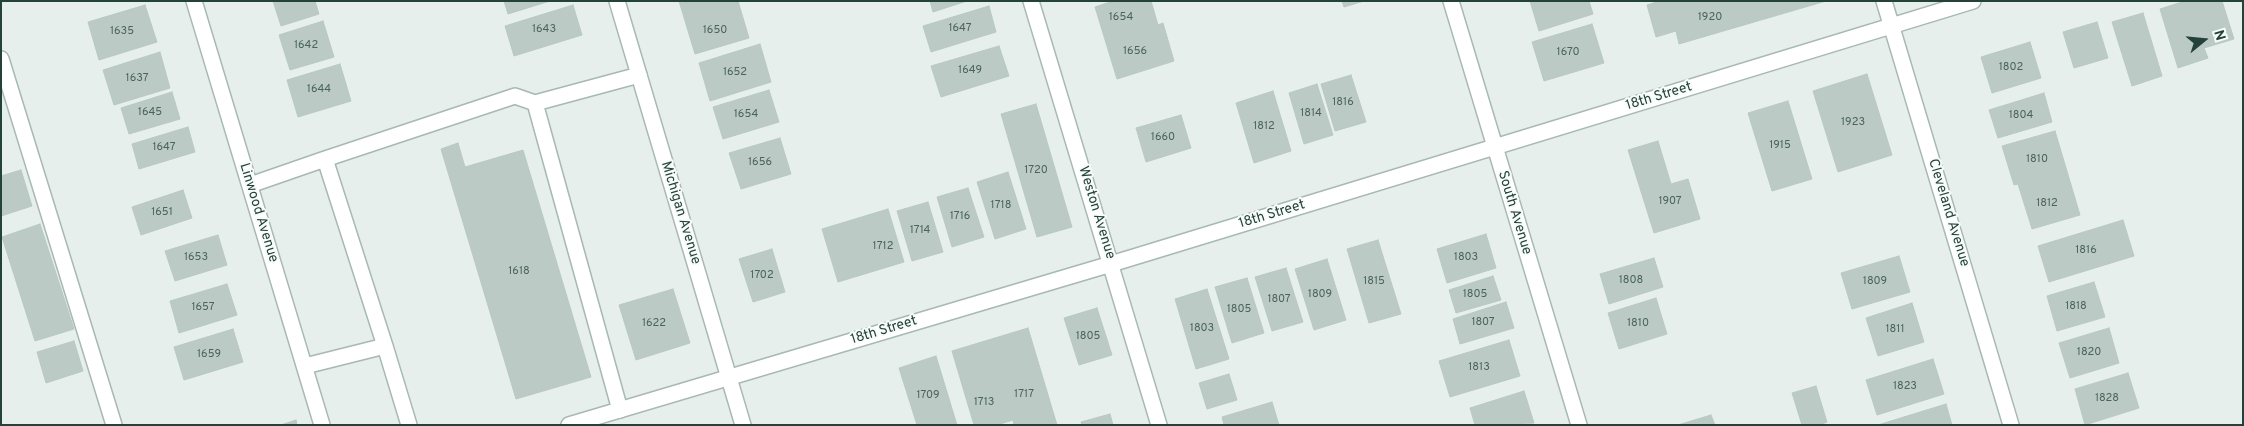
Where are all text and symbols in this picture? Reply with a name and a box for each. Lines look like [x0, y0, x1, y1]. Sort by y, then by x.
house number: 1654 [1109, 11, 1133, 25]
house number: 1920 [1698, 11, 1722, 25]
north arrow [2179, 15, 2229, 65]
house number: 1647 [948, 22, 972, 36]
house number: 1643 [532, 23, 556, 37]
house number: 1650 [703, 24, 727, 38]
house number: 1635 [110, 25, 134, 39]
text: N [2209, 28, 2228, 43]
house number: 1642 [294, 39, 318, 53]
house number: 1656 [1123, 45, 1147, 59]
house number: 1670 [1557, 46, 1579, 60]
house number: 1802 [1999, 61, 2023, 75]
house number: 1649 [958, 64, 982, 78]
house number: 1652 [723, 66, 747, 80]
house number: 1637 [126, 72, 148, 86]
street label: 18th Street [1624, 79, 1694, 115]
house number: 1644 [307, 83, 331, 97]
house number: 1816 [1332, 96, 1354, 110]
house number: 1645 [138, 106, 162, 120]
house number: 1814 [1300, 107, 1322, 121]
house number: 1654 [734, 108, 758, 122]
house number: 1804 [2009, 109, 2033, 123]
house number: 1923 [1841, 116, 1865, 130]
house number: 1812 [1253, 120, 1275, 134]
house number: 1660 [1151, 131, 1175, 145]
house number: 1915 [1769, 139, 1791, 153]
house number: 1647 [152, 141, 176, 155]
house number: 1810 [2026, 153, 2048, 167]
house number: 1656 [748, 156, 772, 170]
street label: Cleveland Avenue [1924, 157, 1972, 269]
street label: Michigan Avenue [656, 160, 704, 266]
street label: Linwood Avenue [235, 161, 281, 265]
house number: 1720 [1024, 164, 1048, 178]
street label: Weston Avenue [1074, 165, 1118, 261]
street label: South Avenue [1493, 169, 1535, 257]
house number: 1907 [1658, 195, 1682, 209]
street label: 18th Street [1237, 197, 1307, 233]
house number: 1812 [2036, 197, 2058, 211]
house number: 1718 [991, 199, 1011, 213]
house number: 1651 [151, 206, 173, 220]
house number: 1716 [950, 210, 970, 224]
house number: 1714 [910, 224, 930, 238]
house number: 1712 [873, 240, 893, 254]
house number: 1816 [2075, 244, 2097, 258]
house number: 1653 [184, 251, 208, 265]
house number: 1803 [1454, 251, 1478, 265]
house number: 1618 [508, 265, 530, 279]
house number: 1702 [750, 269, 774, 283]
house number: 1808 [1619, 274, 1643, 288]
house number: 1815 [1363, 275, 1385, 289]
house number: 1809 [1863, 275, 1887, 289]
house number: 1809 [1308, 288, 1332, 302]
house number: 1805 [1463, 288, 1487, 302]
house number: 1807 [1267, 293, 1291, 307]
house number: 1818 [2065, 300, 2087, 314]
house number: 1657 [191, 301, 215, 315]
house number: 1805 [1227, 303, 1251, 317]
street label: 18th Street [849, 313, 919, 349]
house number: 1807 [1471, 316, 1495, 330]
house number: 1622 [642, 317, 666, 331]
house number: 1810 [1627, 317, 1649, 331]
house number: 1803 [1190, 322, 1214, 336]
house number: 1811 [1885, 323, 1905, 337]
house number: 1805 [1076, 330, 1100, 344]
house number: 1820 [2077, 346, 2101, 360]
house number: 1659 [197, 348, 221, 362]
house number: 1813 [1468, 361, 1490, 375]
house number: 1823 [1893, 380, 1917, 394]
house number: 1717 [1014, 388, 1034, 402]
house number: 1709 [916, 389, 940, 403]
house number: 1828 [2095, 392, 2119, 406]
house number: 1713 [974, 396, 994, 410]

